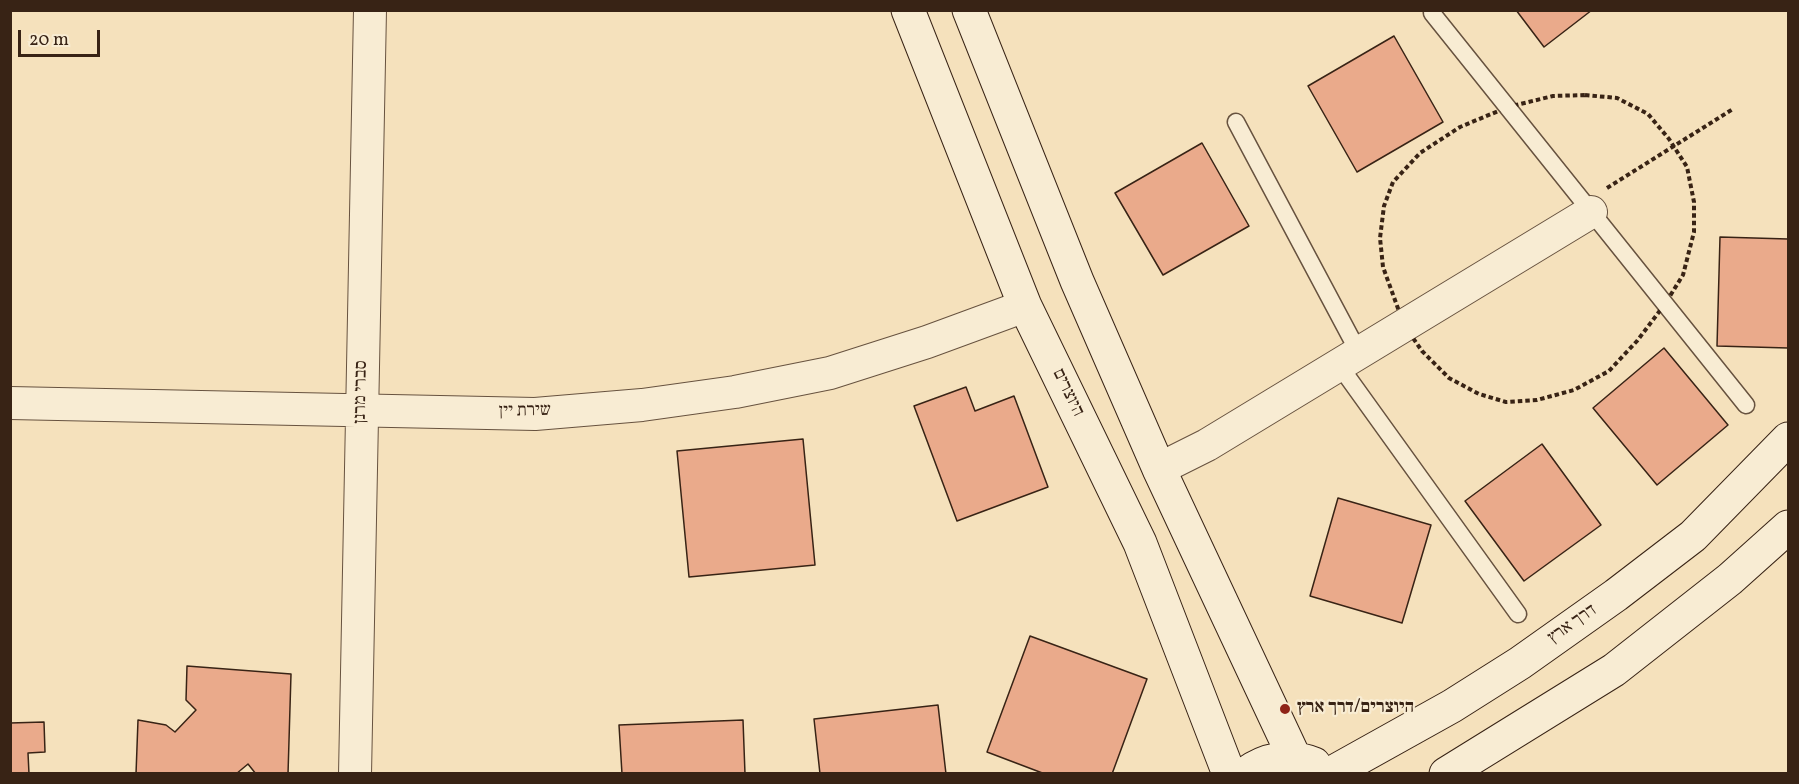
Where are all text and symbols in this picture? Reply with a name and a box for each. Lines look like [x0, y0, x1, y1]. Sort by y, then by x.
scale bar [21, 18, 104, 56]
text: 20 m [29, 28, 69, 53]
street label: סברי מרנן [351, 360, 373, 424]
street label: היוצרים [1046, 365, 1088, 421]
street label: שירת יין [499, 401, 551, 423]
street label: דרך ארץ [1544, 600, 1602, 650]
place label: היוצרים/דרך ארץ [1297, 698, 1414, 720]
marker: היוצרים/דרך ארץ [1278, 702, 1292, 716]

